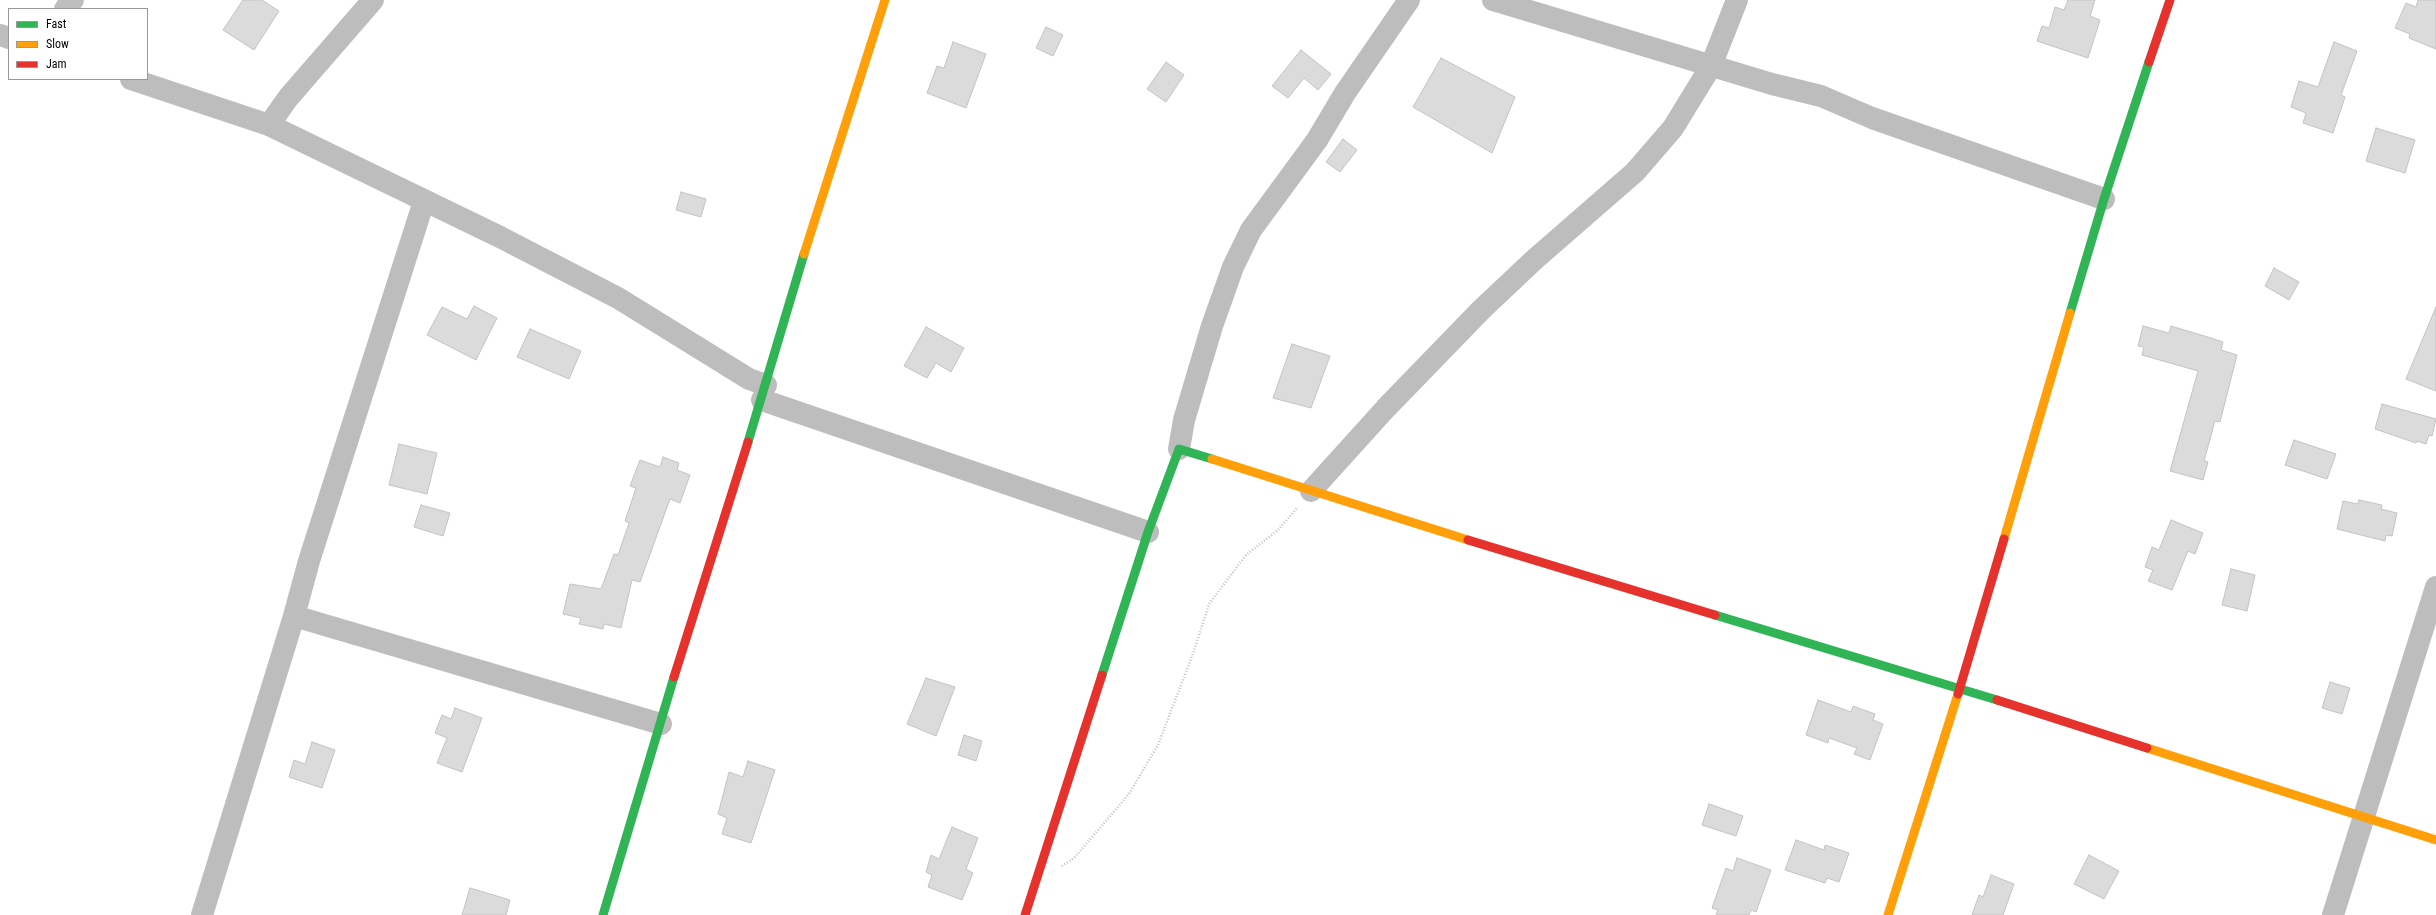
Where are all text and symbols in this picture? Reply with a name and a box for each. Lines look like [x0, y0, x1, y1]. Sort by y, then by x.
legend [8, 8, 148, 80]
text: Fast [46, 17, 66, 31]
text: Slow [46, 37, 69, 51]
text: Jam [46, 57, 67, 71]

